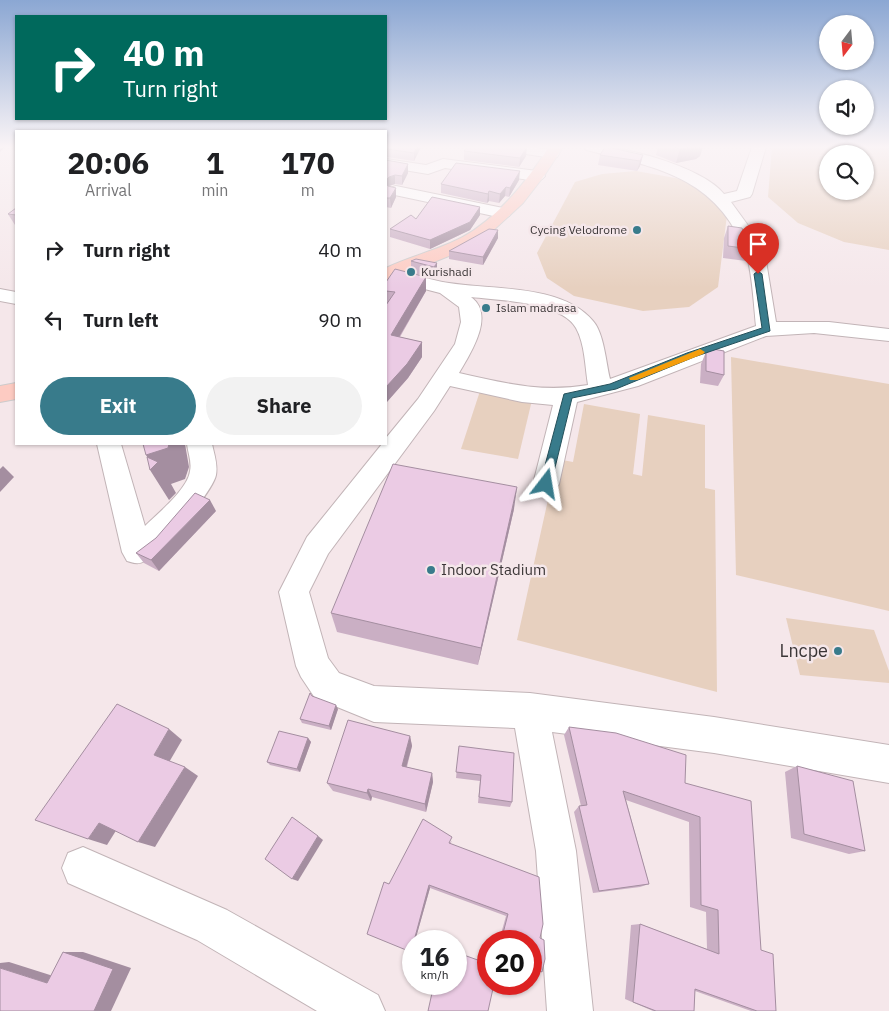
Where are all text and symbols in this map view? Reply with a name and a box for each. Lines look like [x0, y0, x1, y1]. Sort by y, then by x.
north arrow [819, 15, 874, 70]
map controls [819, 15, 874, 200]
text: 40 m [123, 30, 205, 76]
icon: right [40, 35, 105, 100]
text: Turn right [123, 74, 218, 103]
button: sound [819, 80, 874, 135]
text: 20:06 [67, 143, 149, 182]
text: 1 [206, 143, 224, 182]
text: 170 [281, 143, 335, 182]
button: search [819, 145, 874, 200]
text: Arrival [85, 180, 132, 200]
text: min [201, 180, 228, 200]
text: m [301, 180, 315, 200]
place label: Cycing Velodrome [530, 222, 627, 237]
pin [737, 223, 779, 274]
marker: Cycing Velodrome [631, 224, 643, 236]
icon: arrive [744, 230, 772, 258]
icon: right [40, 236, 68, 264]
text: Turn right [83, 238, 170, 262]
text: 40 m [318, 238, 362, 262]
place label: Kurishadi [421, 264, 472, 279]
marker: Kurishadi [405, 266, 417, 278]
place label: Islam madrasa [496, 300, 577, 315]
marker: Islam madrasa [480, 302, 492, 314]
icon: left [40, 306, 68, 334]
text: Turn left [83, 308, 159, 332]
text: 90 m [318, 308, 362, 332]
button: Exit [40, 377, 196, 435]
button: Share [206, 377, 362, 435]
position arrow [519, 457, 571, 509]
place label: Indoor Stadium [441, 560, 546, 579]
marker: Indoor Stadium [425, 564, 437, 576]
place label: Lncpe [779, 639, 828, 662]
marker: Lncpe [832, 645, 844, 657]
speed limit sign: 20 [477, 930, 542, 995]
text: 16 [419, 940, 450, 973]
text: km/h [420, 967, 449, 982]

